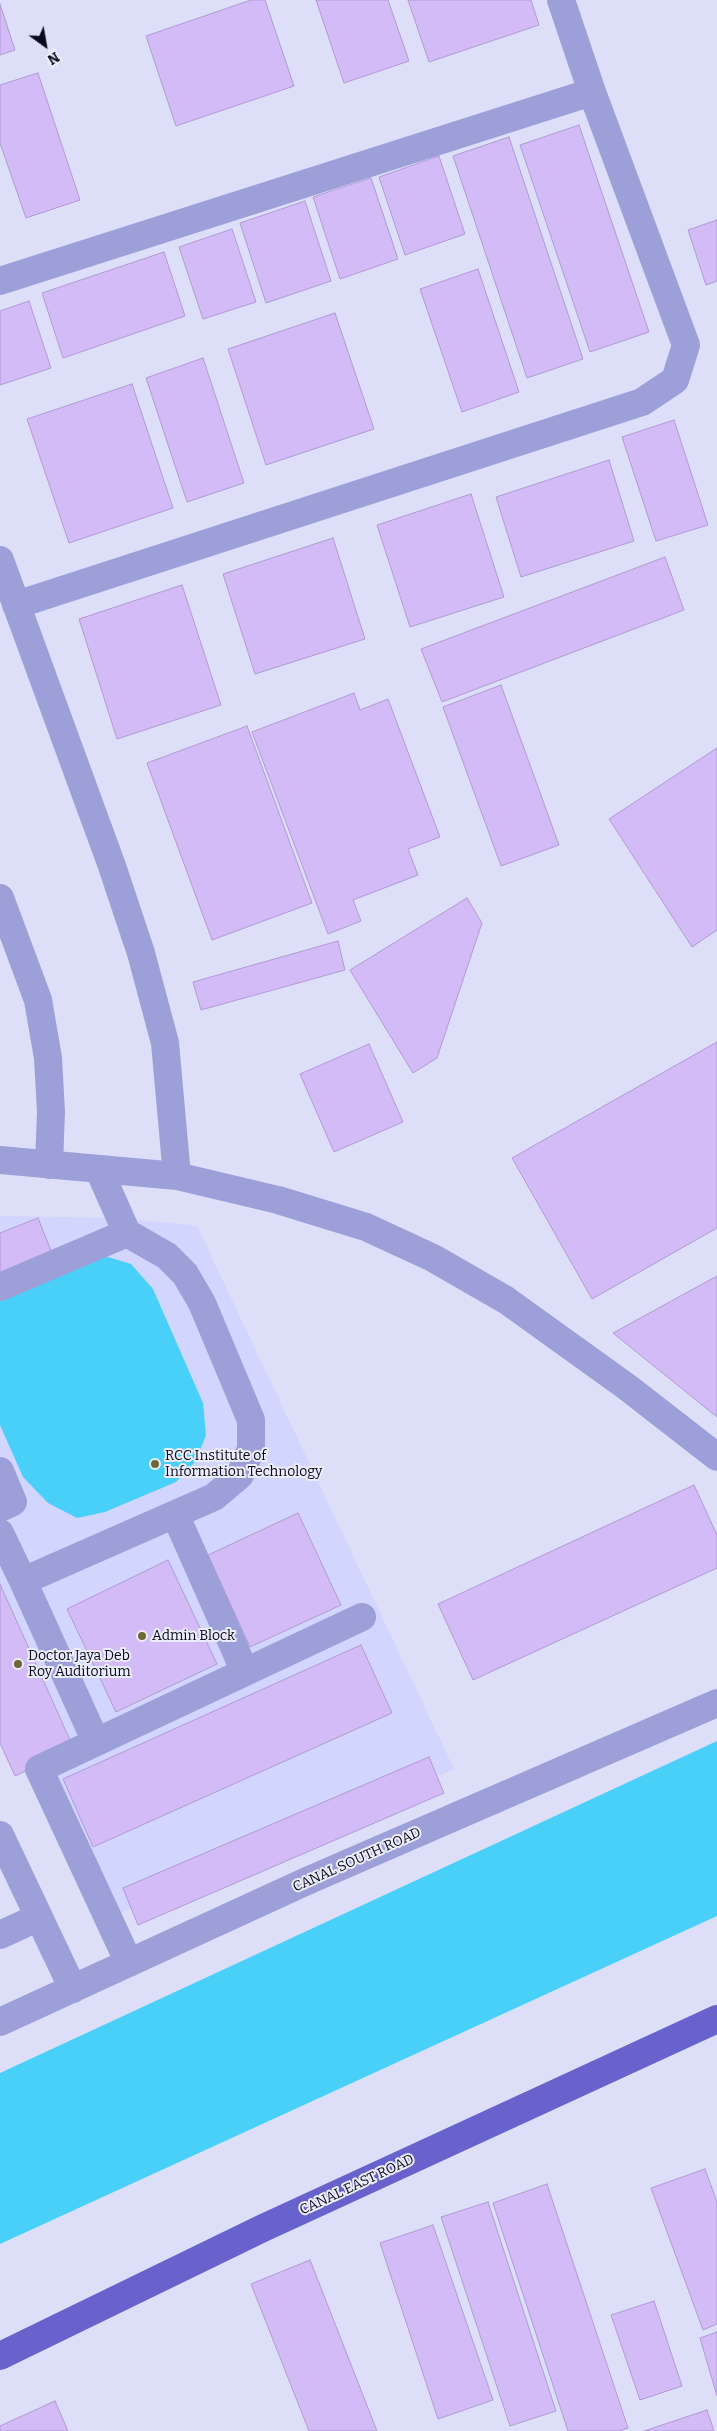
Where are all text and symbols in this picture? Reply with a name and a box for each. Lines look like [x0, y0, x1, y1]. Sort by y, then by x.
north arrow [20, 20, 70, 70]
text: N [44, 48, 62, 68]
place label: RCC Institute of Information Technology [165, 1448, 322, 1480]
marker: RCC Institute of Information Technology [149, 1458, 161, 1470]
place label: Admin Block [152, 1628, 235, 1644]
marker: Admin Block [136, 1630, 148, 1642]
place label: Doctor Jaya Deb Roy Auditorium [28, 1648, 131, 1680]
marker: Doctor Jaya Deb Roy Auditorium [12, 1658, 24, 1670]
street label: CANAL SOUTH ROAD [290, 1824, 424, 1896]
street label: CANAL EAST ROAD [297, 2151, 417, 2219]

